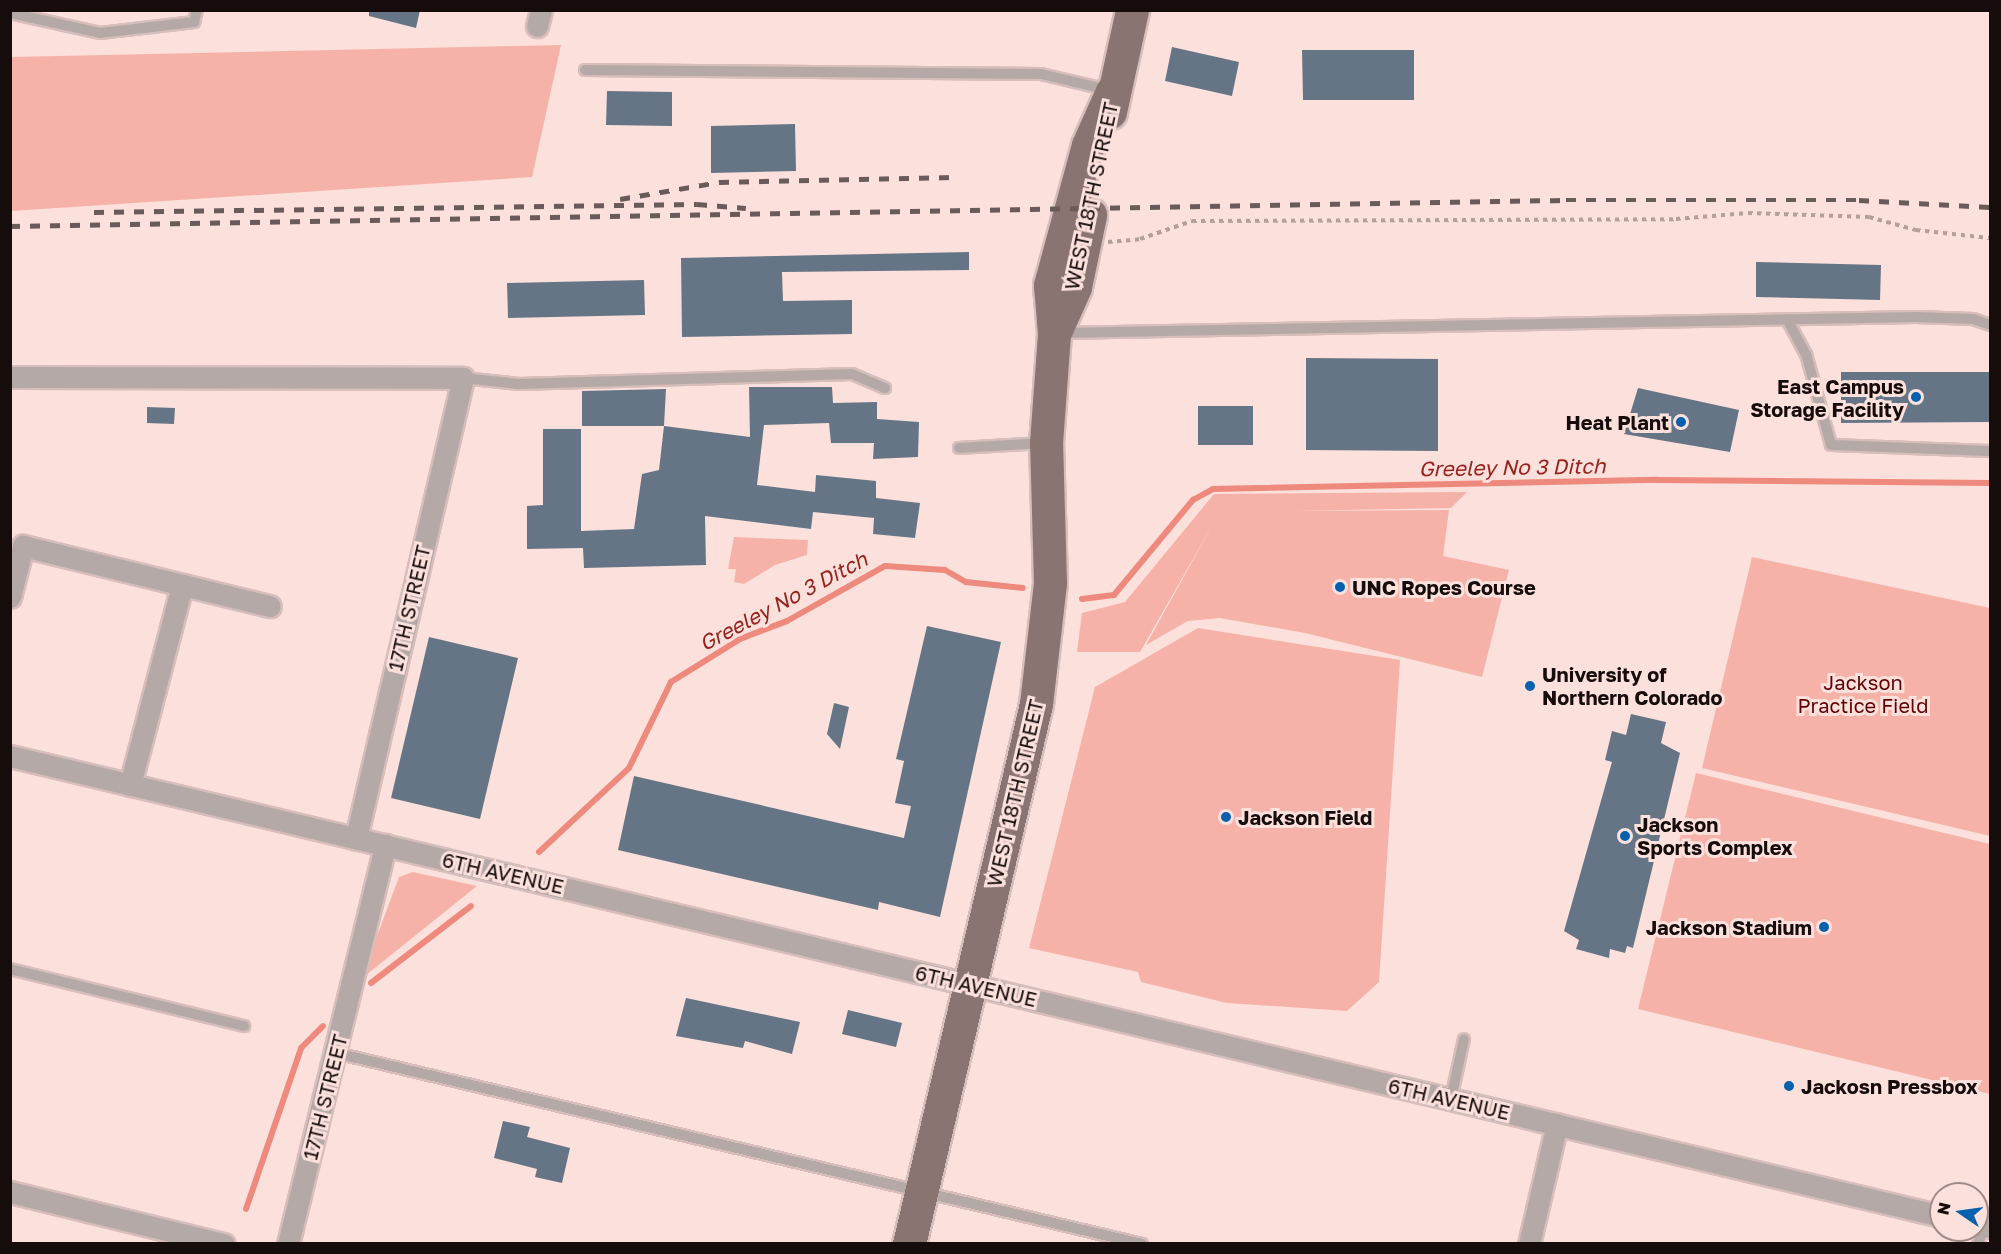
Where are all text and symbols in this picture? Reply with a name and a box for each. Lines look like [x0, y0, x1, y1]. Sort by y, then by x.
street label: WEST 18TH STREET [1059, 100, 1123, 292]
place label: East Campus Storage Facility [1750, 374, 1904, 421]
marker: East Campus Storage Facility [1909, 390, 1923, 404]
place label: Heat Plant [1566, 410, 1669, 434]
marker: Heat Plant [1674, 415, 1688, 429]
water label: Greeley No 3 Ditch [1418, 453, 1606, 481]
street label: 17TH STREET [383, 543, 435, 673]
water label: Greeley No 3 Ditch [695, 546, 871, 656]
place label: UNC Ropes Course [1352, 575, 1536, 599]
marker: UNC Ropes Course [1333, 580, 1347, 594]
place label: University of Northern Colorado [1542, 662, 1722, 709]
park label: Jackson Practice Field [1797, 670, 1929, 717]
marker: University of Northern Colorado [1523, 679, 1537, 693]
street label: WEST 18TH STREET [982, 697, 1048, 889]
place label: Jackson Field [1238, 805, 1372, 829]
marker: Jackson Field [1219, 810, 1233, 824]
place label: Jackson Sports Complex [1637, 813, 1793, 860]
marker: Jackson Sports Complex [1618, 829, 1632, 843]
street label: 6TH AVENUE [440, 847, 566, 899]
place label: Jackson Stadium [1646, 915, 1812, 939]
marker: Jackson Stadium [1817, 920, 1831, 934]
street label: 6TH AVENUE [913, 960, 1039, 1012]
street label: 17TH STREET [298, 1032, 352, 1162]
street label: 6TH AVENUE [1386, 1073, 1512, 1125]
place label: Jackosn Pressbox [1801, 1074, 1978, 1098]
marker: Jackosn Pressbox [1782, 1079, 1796, 1093]
north arrow [1929, 1182, 1989, 1242]
text: N [1932, 1200, 1955, 1217]

